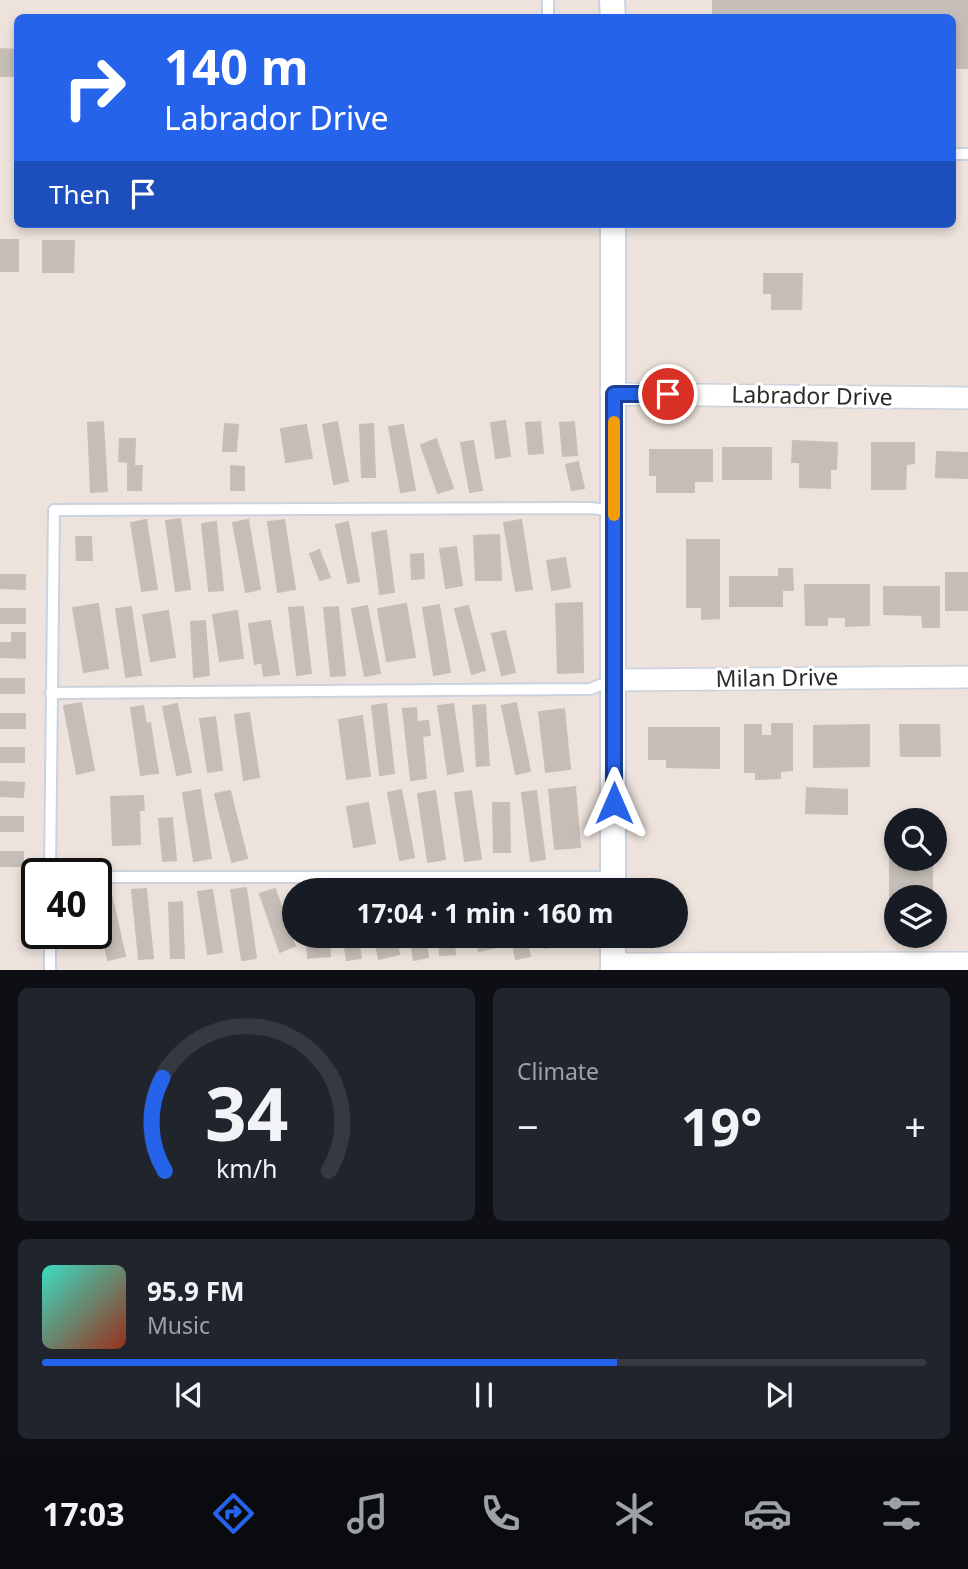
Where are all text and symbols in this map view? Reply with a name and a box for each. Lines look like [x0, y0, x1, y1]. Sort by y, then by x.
text: 140 m [164, 33, 309, 99]
icon: right [49, 42, 140, 133]
text: Labrador Drive [164, 96, 389, 139]
icon: arrive [124, 175, 162, 213]
text: Then [49, 176, 110, 212]
pin [638, 364, 698, 424]
icon: arrive [649, 375, 687, 413]
street label: Labrador Drive [731, 378, 893, 412]
street label: Milan Drive [715, 660, 839, 694]
position arrow [577, 766, 651, 840]
map controls [884, 808, 947, 948]
button: search [884, 808, 947, 871]
speed limit sign: 40 [21, 858, 112, 949]
button: layers [884, 885, 947, 948]
text: 17:04 · 1 min · 160 m [357, 895, 613, 931]
text: Climate [517, 1055, 599, 1087]
text: 34 [205, 1063, 288, 1162]
text: 19° [681, 1090, 762, 1161]
text: − [517, 1100, 539, 1152]
text: + [904, 1100, 926, 1152]
text: km/h [216, 1150, 277, 1184]
text: 95.9 FM [147, 1273, 244, 1309]
text: Music [147, 1309, 210, 1341]
icon: previous [170, 1376, 208, 1414]
icon: pause [465, 1376, 503, 1414]
icon: next [760, 1376, 798, 1414]
icon: directions [209, 1489, 258, 1538]
icon: music [343, 1489, 392, 1538]
icon: phone [476, 1489, 525, 1538]
icon: climate [610, 1489, 659, 1538]
icon: car [743, 1489, 792, 1538]
icon: filters [877, 1489, 926, 1538]
text: 17:03 [42, 1492, 124, 1535]

